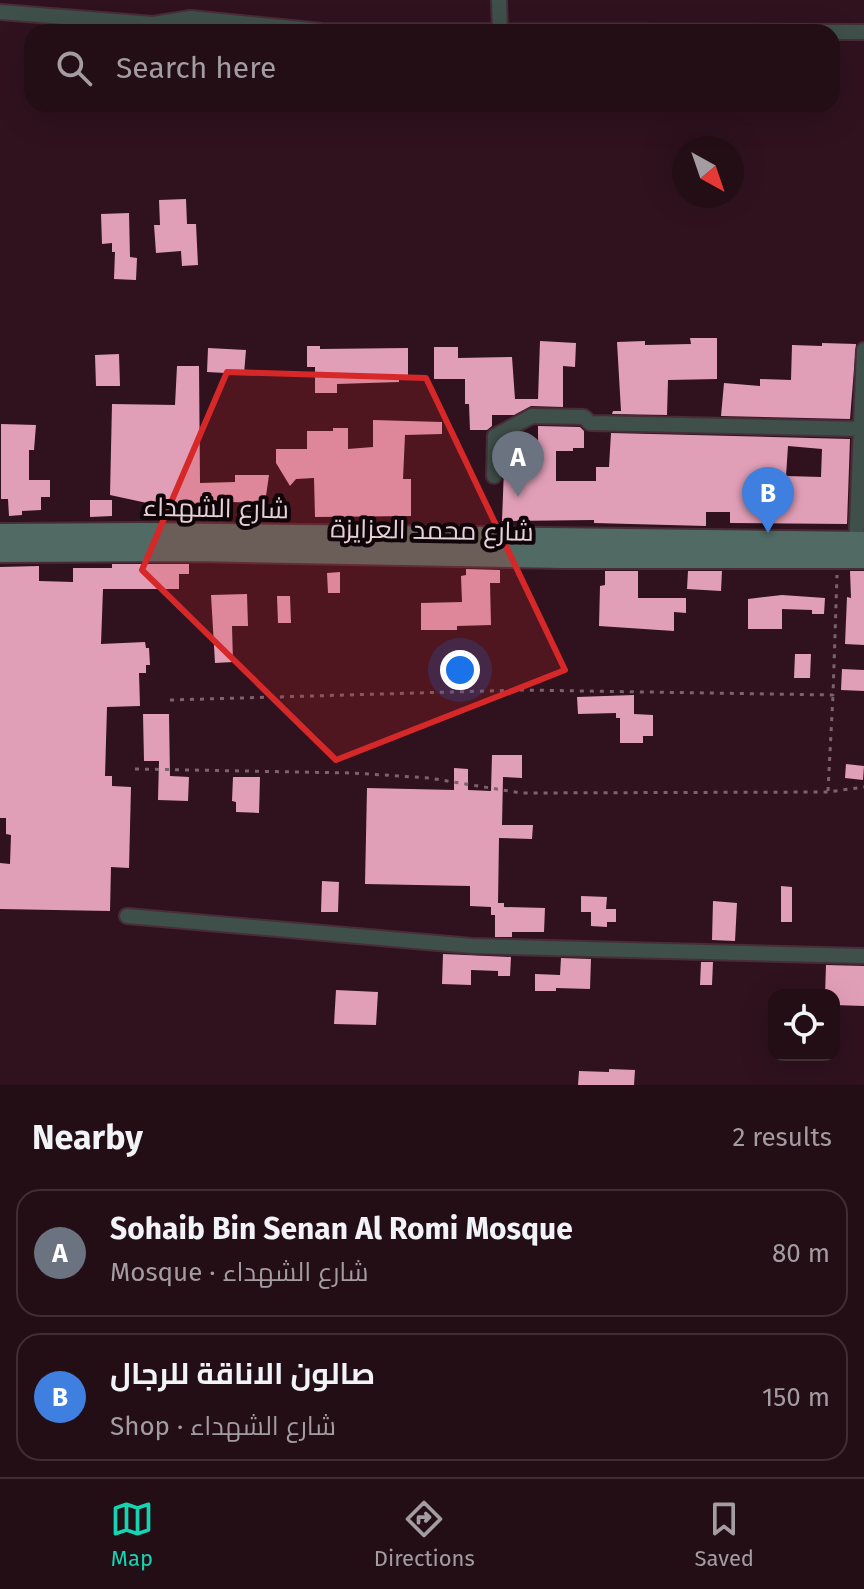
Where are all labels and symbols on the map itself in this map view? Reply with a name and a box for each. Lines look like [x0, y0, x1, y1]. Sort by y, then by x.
north arrow [672, 136, 744, 208]
pin: A [492, 431, 544, 497]
pin: B [742, 467, 794, 533]
street label: شارع الشهداء [143, 492, 289, 526]
street label: شارع محمد العزايزة [330, 513, 534, 549]
your location [440, 650, 480, 690]

